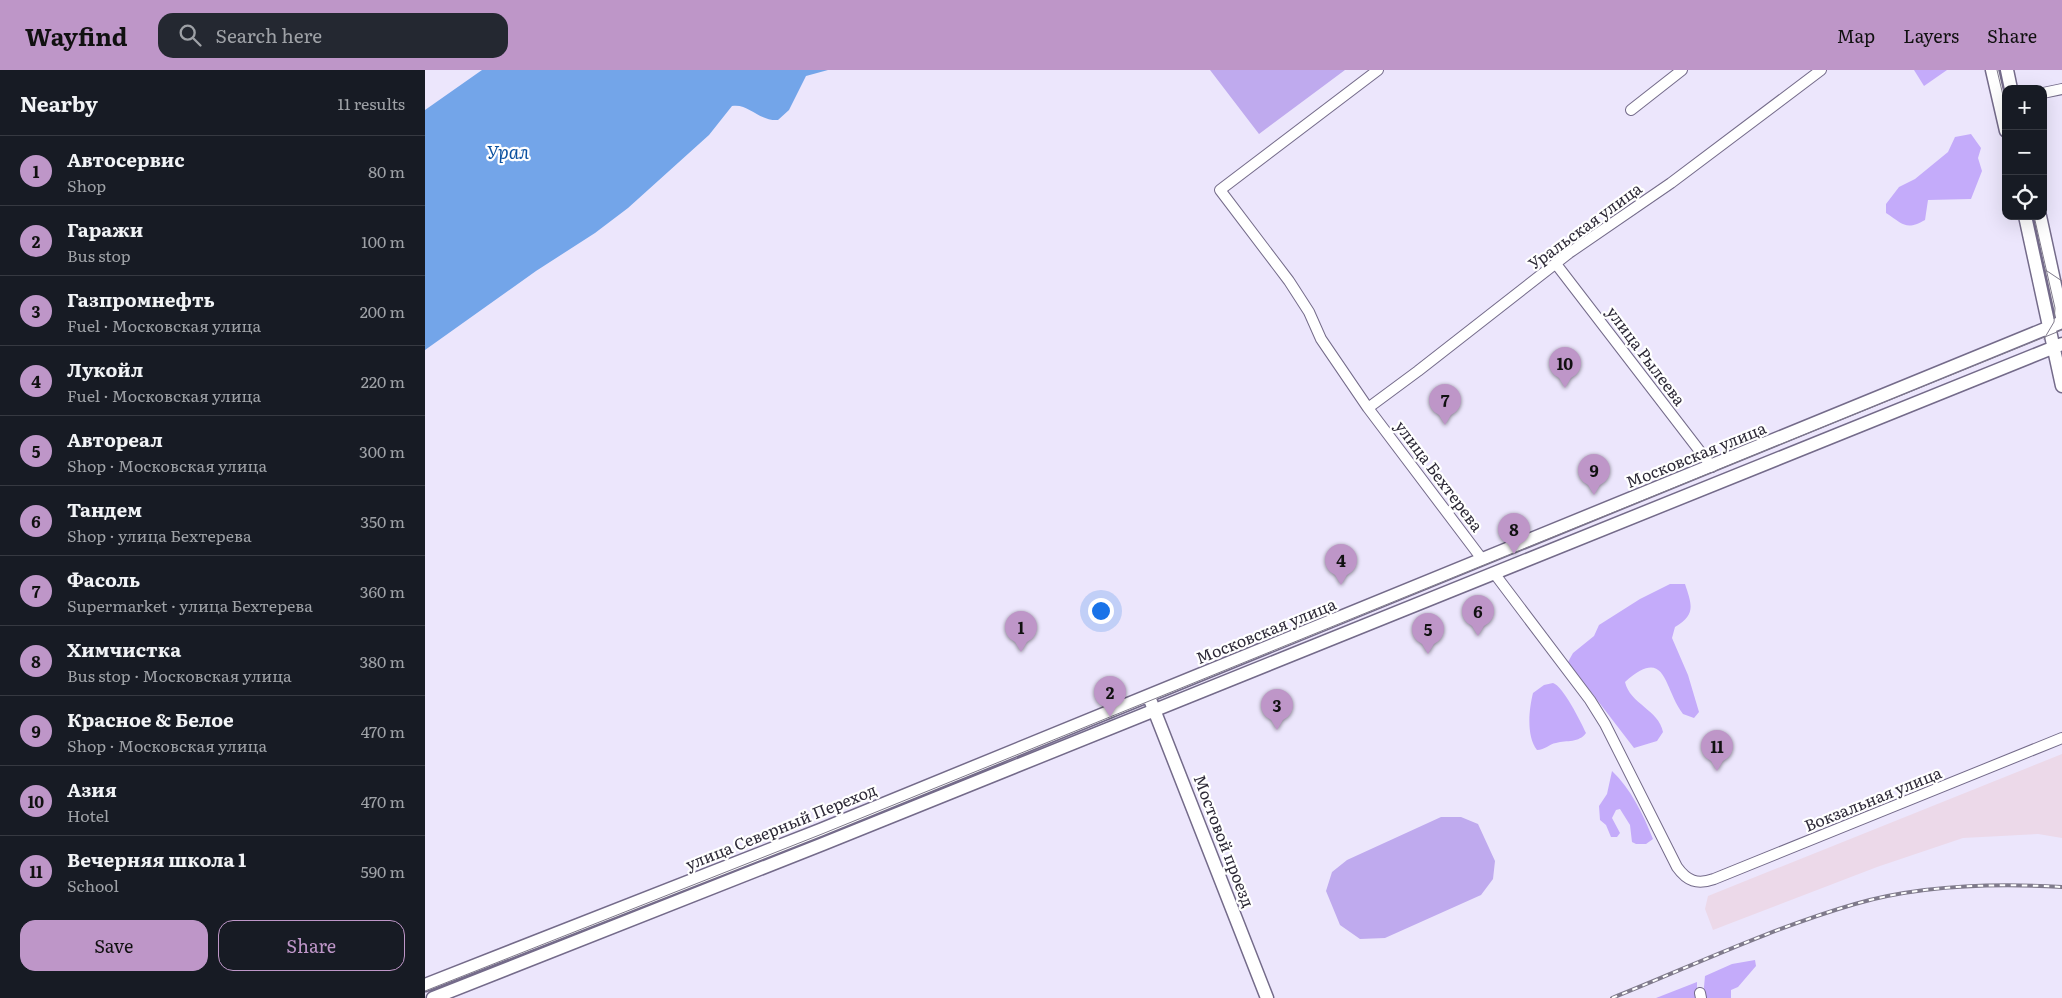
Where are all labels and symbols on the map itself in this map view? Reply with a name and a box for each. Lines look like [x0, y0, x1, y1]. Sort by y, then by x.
water label: Урал [487, 138, 529, 165]
street label: Уральская улица [1523, 176, 1646, 275]
street label: улица Рылеева [1601, 301, 1692, 410]
pin: 10 [1549, 347, 1581, 388]
pin: 7 [1429, 384, 1461, 425]
street label: улица Бехтерева [1390, 415, 1490, 536]
street label: Московская улица [1622, 415, 1770, 493]
pin: 9 [1578, 454, 1610, 495]
pin: 8 [1498, 513, 1530, 554]
pin: 4 [1325, 544, 1357, 585]
street label: Московская улица [1192, 591, 1340, 669]
pin: 6 [1462, 595, 1494, 636]
your location [1088, 598, 1114, 624]
pin: 1 [1005, 611, 1037, 652]
pin: 5 [1412, 613, 1444, 654]
pin: 2 [1094, 676, 1126, 717]
pin: 3 [1261, 689, 1293, 730]
pin: 11 [1701, 730, 1733, 771]
street label: Вокзальная улица [1800, 759, 1945, 837]
street label: Мостовой проезд [1189, 771, 1261, 911]
street label: улица Северный Переход [681, 777, 880, 875]

